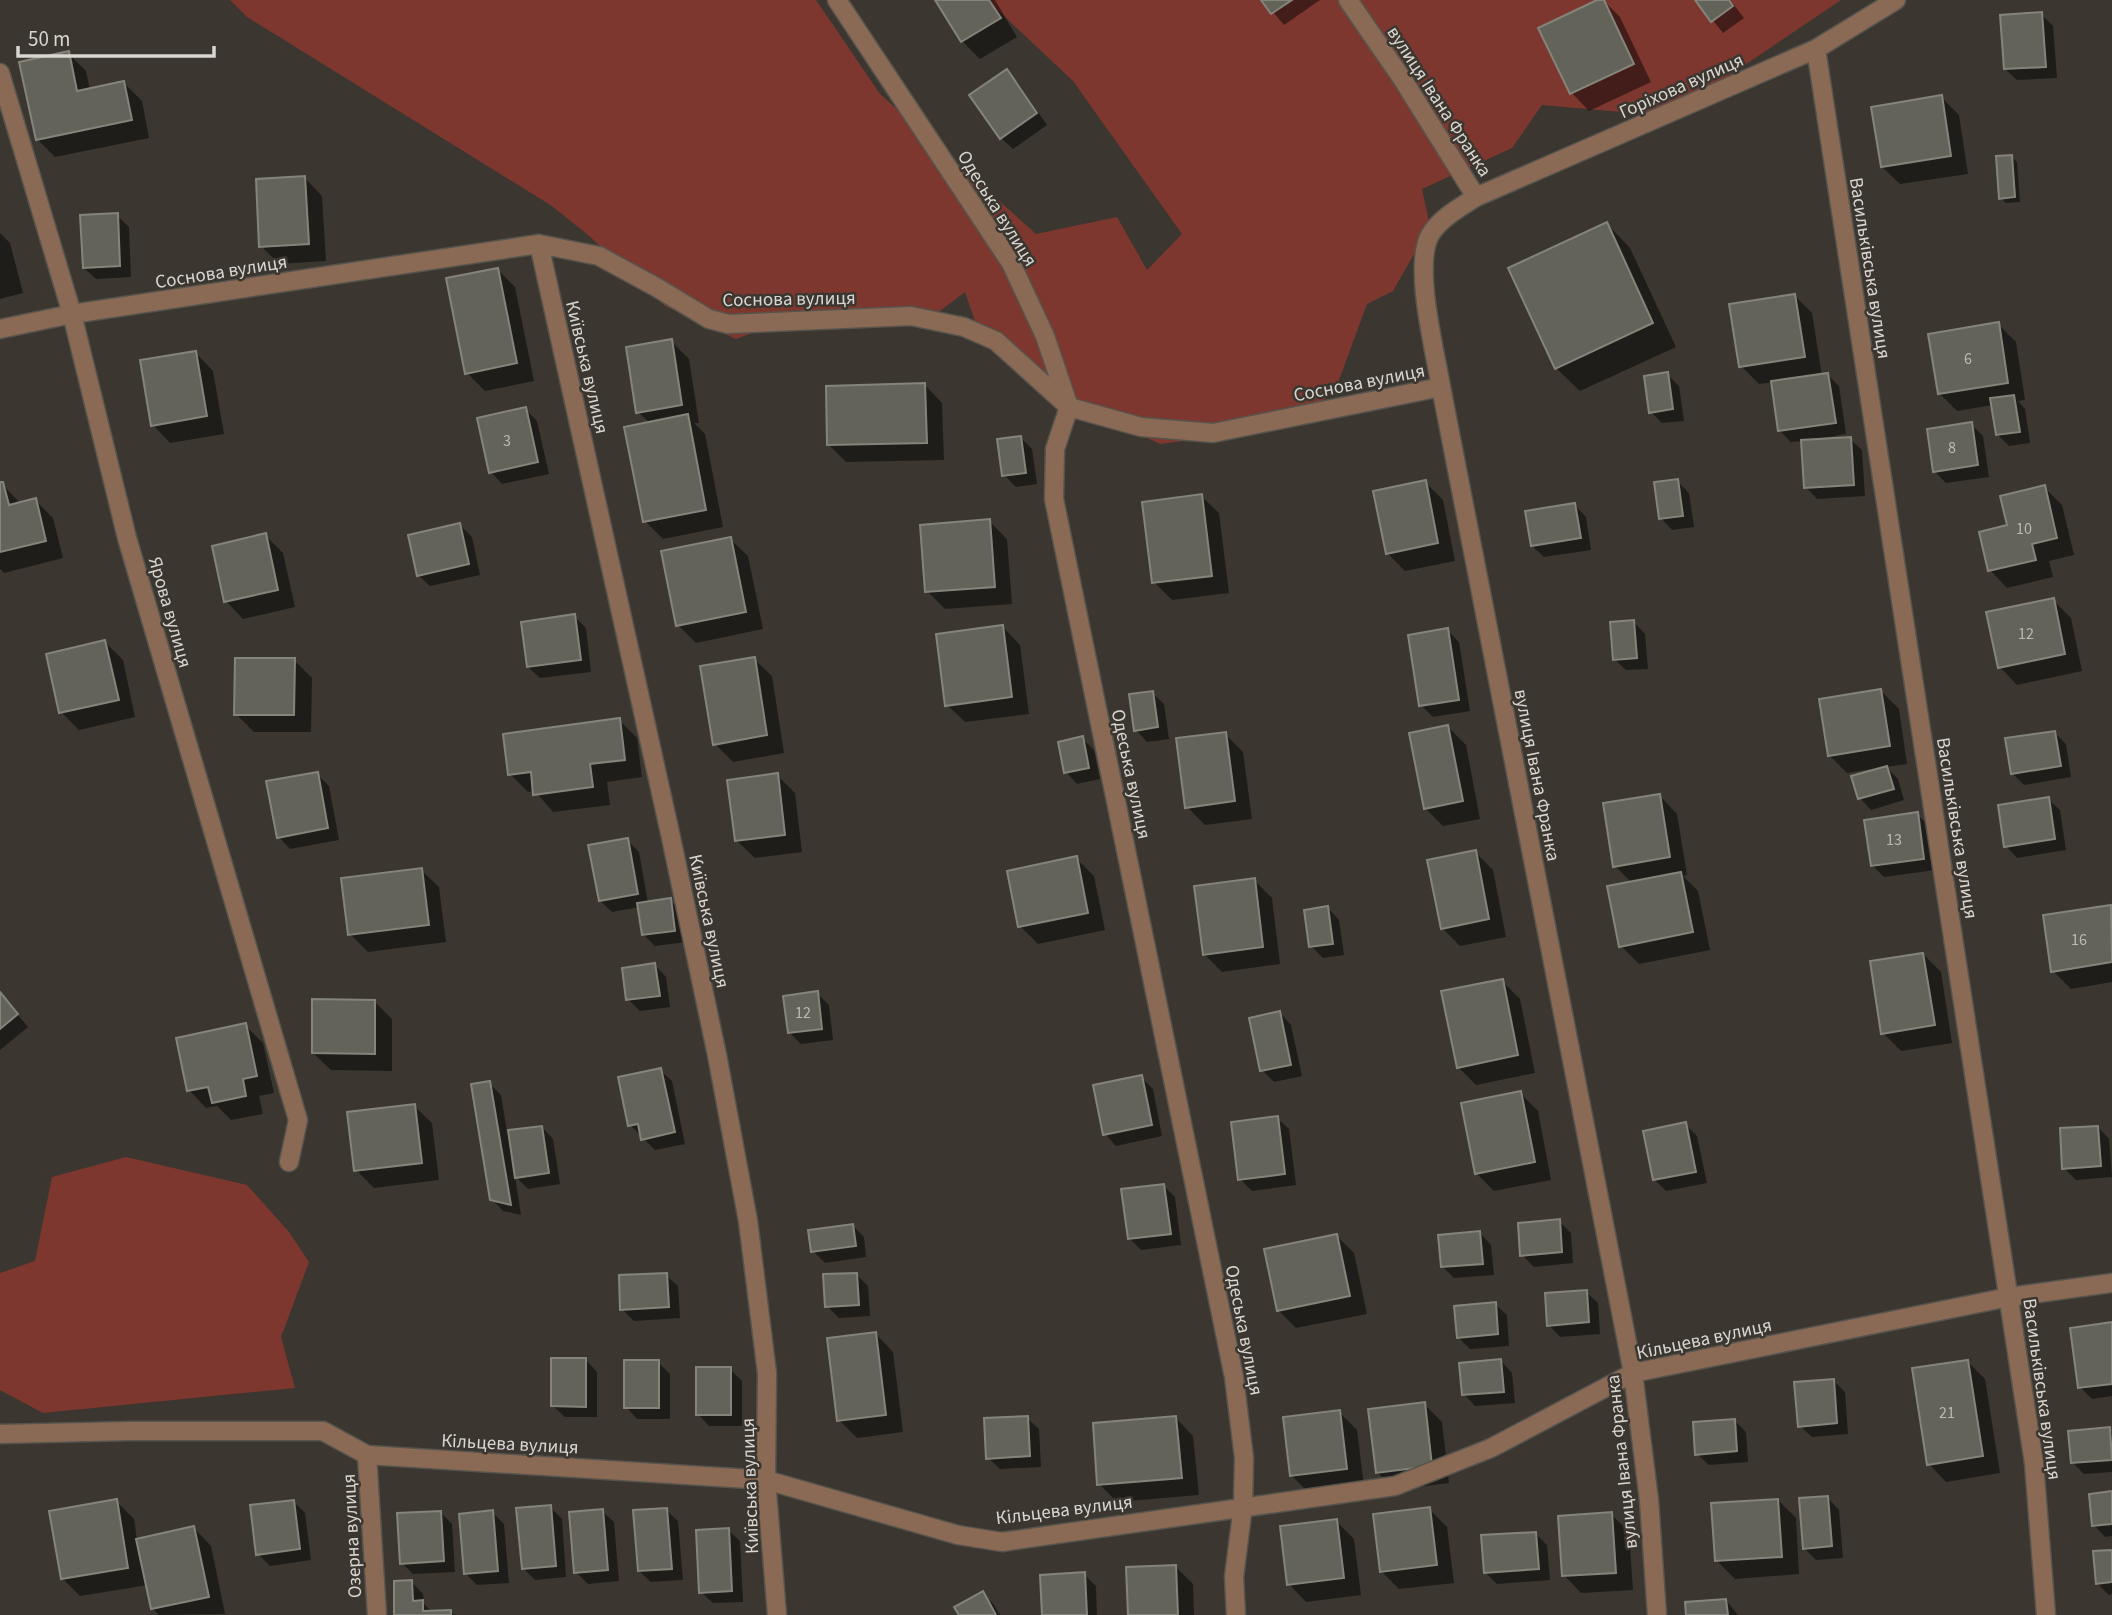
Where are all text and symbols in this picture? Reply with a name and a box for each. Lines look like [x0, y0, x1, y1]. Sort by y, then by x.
scale bar [18, 14, 214, 58]
street label: вулиця Івана Франка [1380, 21, 1498, 182]
text: 50 m [28, 24, 70, 54]
street label: Горіхова вулиця [1615, 47, 1748, 126]
street label: Одеська вулиця [950, 146, 1043, 272]
street label: Васильківська вулиця [1842, 176, 1897, 361]
street label: Соснова вулиця [153, 249, 289, 296]
street label: Соснова вулиця [722, 285, 856, 314]
street label: Київська вулиця [558, 298, 615, 437]
house number: 6 [1964, 348, 1972, 370]
street label: Соснова вулиця [1291, 357, 1427, 409]
house number: 3 [503, 430, 511, 452]
house number: 8 [1948, 437, 1956, 459]
house number: 10 [2016, 518, 2032, 540]
street label: Ярова вулиця [141, 554, 198, 671]
house number: 12 [2018, 623, 2034, 645]
street label: вулиця Івана Франка [1507, 687, 1566, 864]
street label: Одеська вулиця [1104, 707, 1157, 842]
street label: Васильківська вулиця [1929, 736, 1984, 921]
house number: 13 [1886, 829, 1902, 851]
street label: Київська вулиця [681, 852, 736, 991]
house number: 16 [2071, 929, 2087, 951]
house number: 12 [795, 1002, 811, 1024]
street label: Одеська вулиця [1218, 1263, 1269, 1398]
street label: Васильківська вулиця [2015, 1297, 2068, 1482]
street label: Кільцева вулиця [1634, 1312, 1774, 1367]
street label: вулиця Івана Франка [1600, 1373, 1645, 1550]
house number: 21 [1939, 1402, 1955, 1424]
street label: Київська вулиця [735, 1417, 766, 1554]
street label: Кільцева вулиця [440, 1427, 579, 1462]
street label: Озерна вулиця [336, 1473, 369, 1599]
street label: Кільцева вулиця [994, 1489, 1134, 1532]

